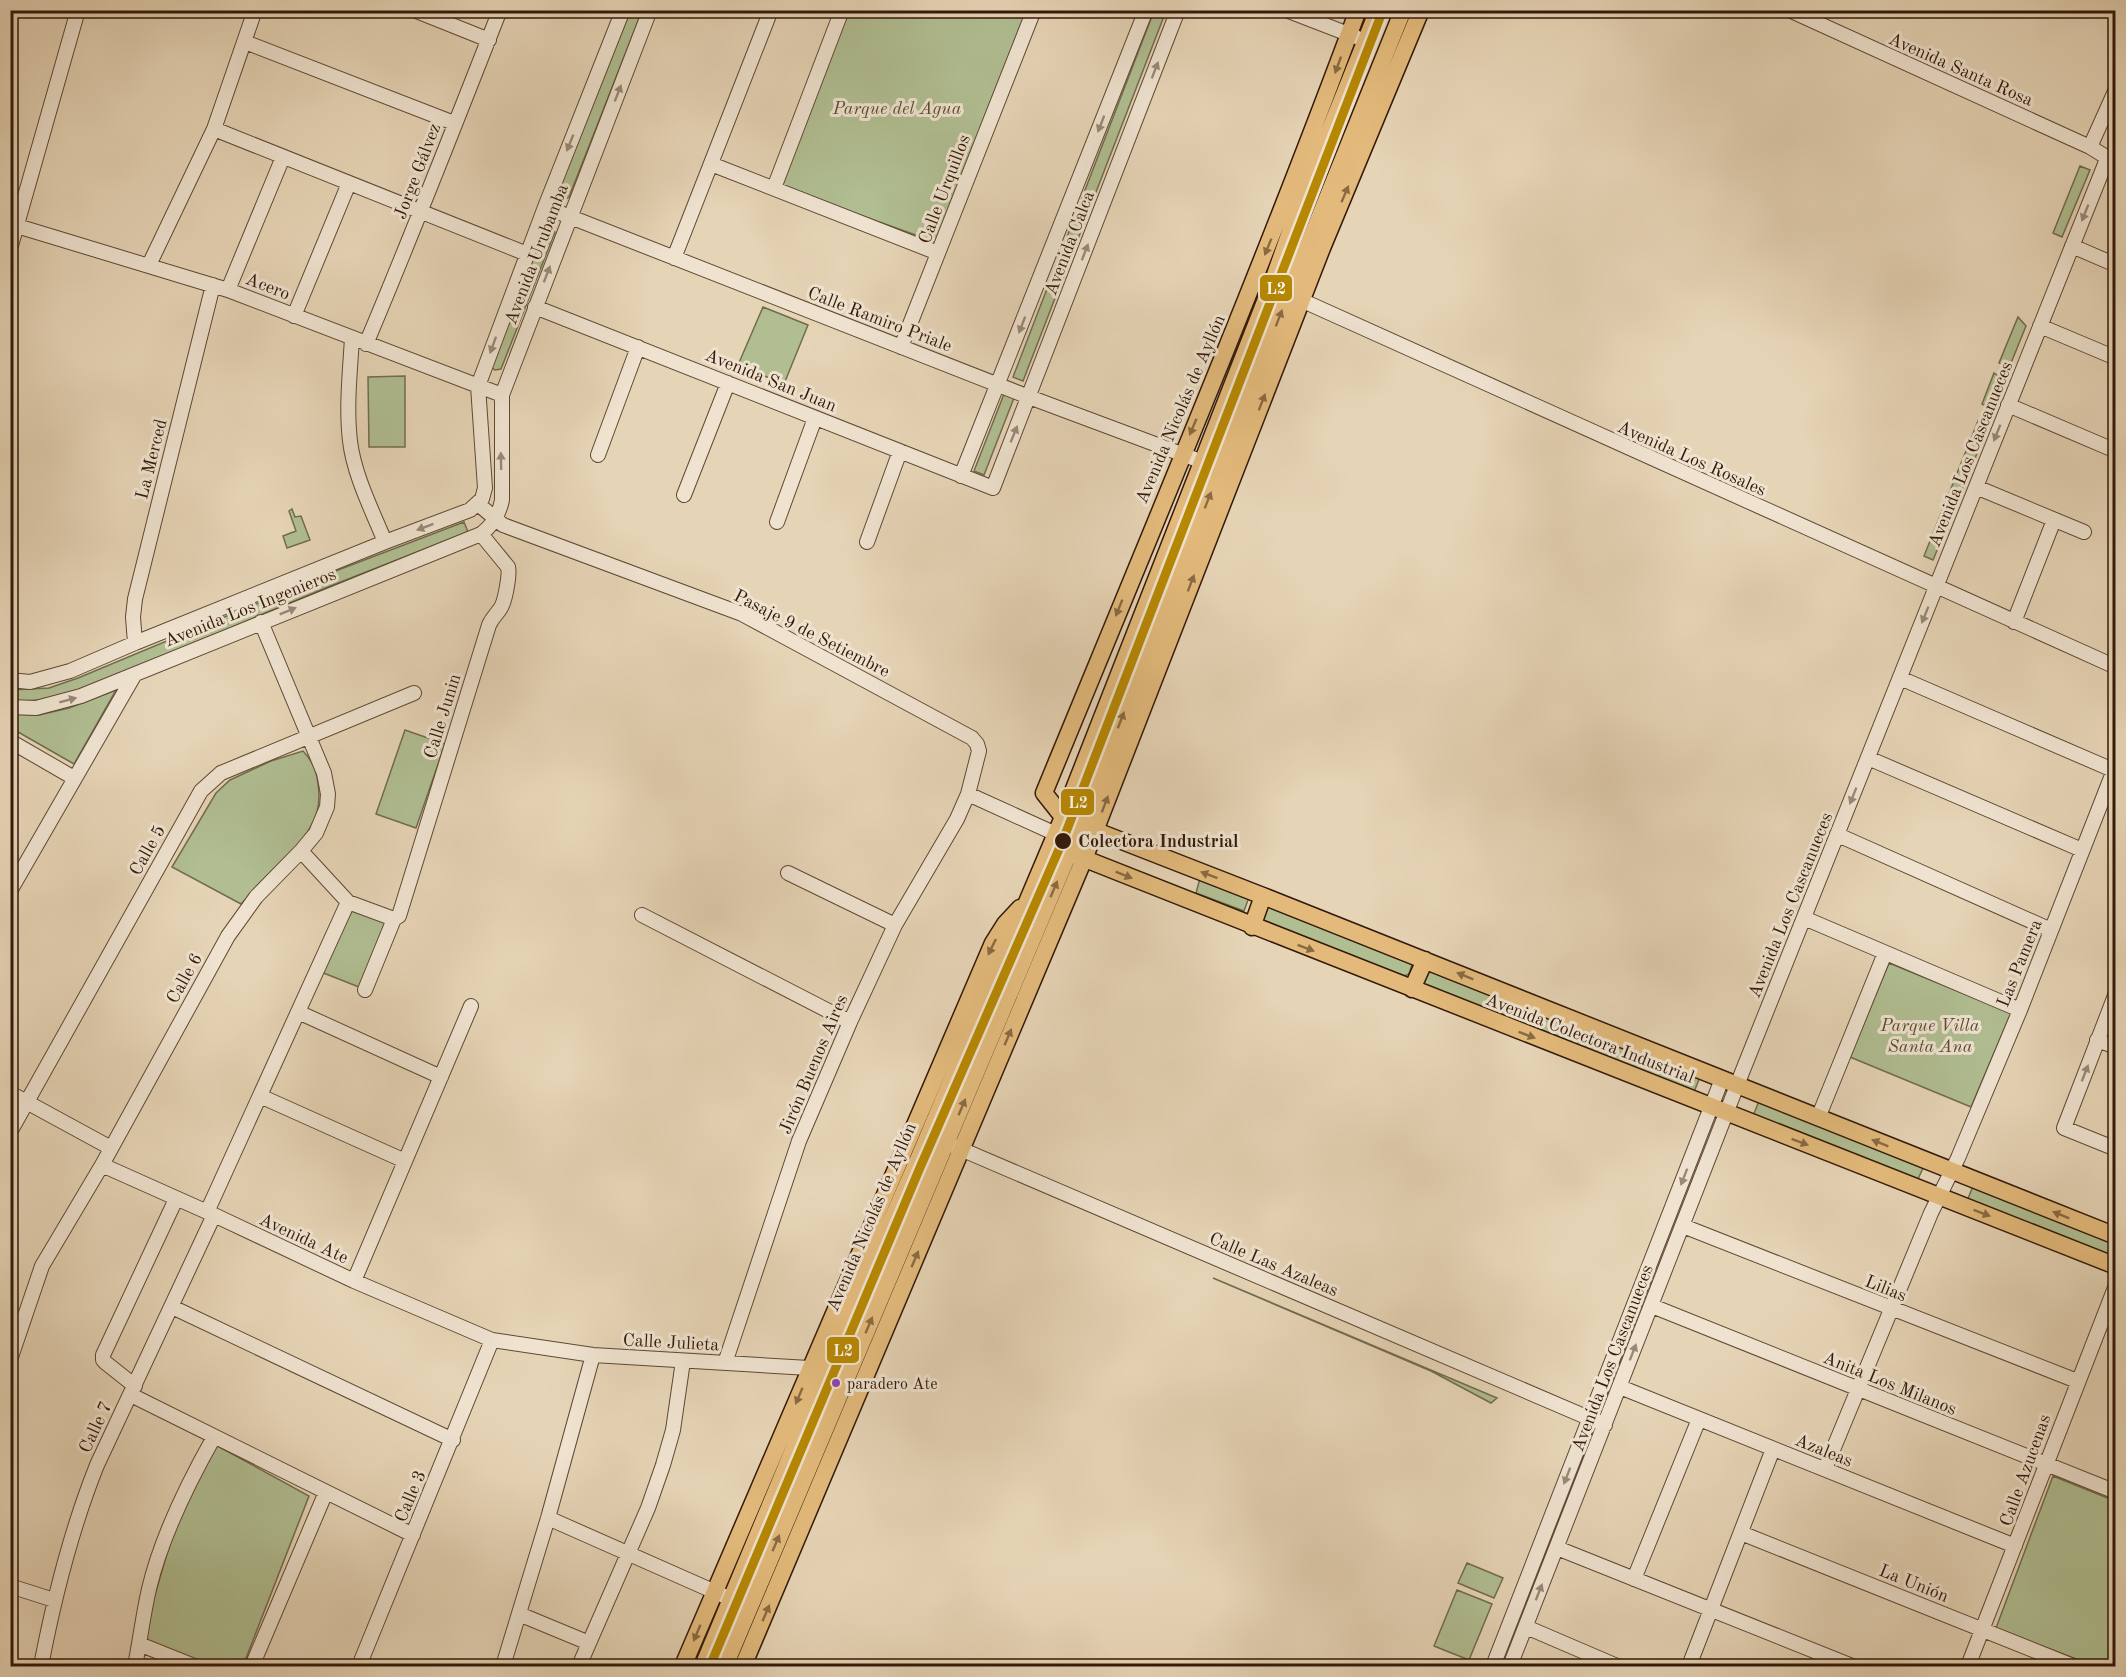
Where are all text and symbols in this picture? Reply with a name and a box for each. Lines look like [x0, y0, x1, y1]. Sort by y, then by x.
street label: Avenida Santa Rosa [1886, 30, 2036, 110]
one-way arrow [1333, 56, 1342, 74]
one-way arrow [1151, 61, 1160, 79]
one-way arrow [614, 84, 623, 102]
park label: Parque del Agua [832, 100, 962, 118]
one-way arrow [1096, 115, 1106, 133]
street label: Jorge Gálvez [391, 121, 444, 222]
street label: Calle Urquillos [916, 132, 974, 246]
one-way arrow [565, 134, 574, 152]
street label: Avenida Urubamba [502, 181, 572, 327]
one-way arrow [1341, 185, 1350, 203]
street label: Avenida Calca [1042, 189, 1098, 298]
one-way arrow [2080, 205, 2090, 223]
one-way arrow [1263, 238, 1272, 256]
one-way arrow [1081, 243, 1090, 261]
one-way arrow [543, 265, 553, 283]
street label: Acero [243, 270, 292, 304]
line badge: L2 [1259, 274, 1293, 302]
text: L2 [1266, 282, 1286, 298]
street label: Calle Ramiro Priale [805, 284, 954, 356]
one-way arrow [1274, 309, 1284, 327]
street label: Avenida Nicolás de Ayllón [1133, 312, 1229, 506]
one-way arrow [1017, 316, 1027, 334]
one-way arrow [488, 336, 497, 354]
street label: Avenida San Juan [702, 346, 839, 416]
street label: Avenida Los Cascanueces [1925, 359, 2016, 550]
one-way arrow [1257, 392, 1267, 410]
street label: La Merced [133, 417, 171, 501]
street label: Avenida Los Rosales [1614, 418, 1769, 500]
one-way arrow [1188, 419, 1198, 437]
one-way arrow [1010, 425, 1019, 443]
one-way arrow [1992, 425, 2002, 443]
one-way arrow [496, 452, 506, 471]
one-way arrow [1203, 490, 1213, 508]
one-way arrow [416, 523, 434, 533]
street label: Avenida Los Ingenieros [162, 565, 339, 651]
one-way arrow [1186, 574, 1196, 592]
street label: Pasaje 9 de Setiembre [731, 587, 892, 681]
one-way arrow [1114, 599, 1123, 617]
one-way arrow [279, 606, 297, 616]
one-way arrow [1920, 606, 1930, 624]
street label: Calle Junin [422, 671, 464, 761]
one-way arrow [59, 694, 77, 704]
one-way arrow [1117, 711, 1126, 729]
one-way arrow [1848, 787, 1857, 805]
line badge: L2 [1060, 788, 1095, 816]
one-way arrow [1101, 795, 1110, 813]
text: L2 [1068, 796, 1088, 812]
street label: Avenida Los Cascanueces [1745, 810, 1836, 1001]
street label: Calle 5 [127, 822, 169, 879]
marker: Colectora Industrial [1053, 831, 1073, 851]
place label: Colectora Industrial [1078, 833, 1239, 851]
one-way arrow [1115, 870, 1133, 880]
one-way arrow [1200, 870, 1218, 879]
one-way arrow [1049, 879, 1059, 897]
street label: Las Pamera [1994, 917, 2046, 1010]
one-way arrow [988, 938, 997, 955]
one-way arrow [1297, 944, 1315, 953]
street label: Calle 6 [164, 950, 206, 1007]
one-way arrow [1456, 971, 1474, 981]
street label: Avenida Colectora Industrial [1483, 991, 1697, 1087]
street label: Jirón Buenos Aires [776, 992, 851, 1137]
park label: Parque Villa Santa Ana [1880, 1017, 1980, 1056]
one-way arrow [1003, 1028, 1013, 1046]
one-way arrow [1518, 1030, 1536, 1040]
one-way arrow [2080, 1064, 2090, 1082]
one-way arrow [958, 1098, 967, 1116]
street label: Avenida Nicolás de Ayllón [824, 1120, 920, 1314]
one-way arrow [1792, 1137, 1810, 1147]
one-way arrow [1871, 1138, 1889, 1147]
one-way arrow [1679, 1168, 1688, 1186]
one-way arrow [1973, 1209, 1991, 1219]
one-way arrow [2052, 1210, 2070, 1219]
street label: Avenida Ate [256, 1211, 351, 1267]
street label: Calle Las Azaleas [1206, 1230, 1341, 1300]
one-way arrow [910, 1249, 920, 1267]
street label: Avenida Los Cascanueces [1569, 1262, 1657, 1454]
street label: Lilias [1862, 1272, 1909, 1305]
one-way arrow [864, 1316, 873, 1333]
street label: Calle Julieta [622, 1331, 720, 1355]
line badge: L2 [826, 1336, 860, 1364]
one-way arrow [1629, 1343, 1639, 1361]
text: L2 [833, 1344, 853, 1360]
street label: Anita Los Milanos [1820, 1349, 1959, 1419]
marker: paradero Ate [830, 1377, 842, 1389]
place label: paradero Ate [847, 1377, 938, 1393]
one-way arrow [794, 1387, 804, 1405]
street label: Calle 7 [76, 1399, 116, 1456]
street label: Calle Azucenas [1997, 1412, 2055, 1529]
street label: Azaleas [1792, 1431, 1855, 1471]
one-way arrow [1562, 1467, 1571, 1485]
street label: Calle 3 [392, 1468, 430, 1525]
one-way arrow [771, 1533, 781, 1551]
street label: La Unión [1876, 1562, 1951, 1606]
one-way arrow [1535, 1583, 1545, 1601]
one-way arrow [761, 1603, 771, 1621]
one-way arrow [692, 1624, 702, 1642]

